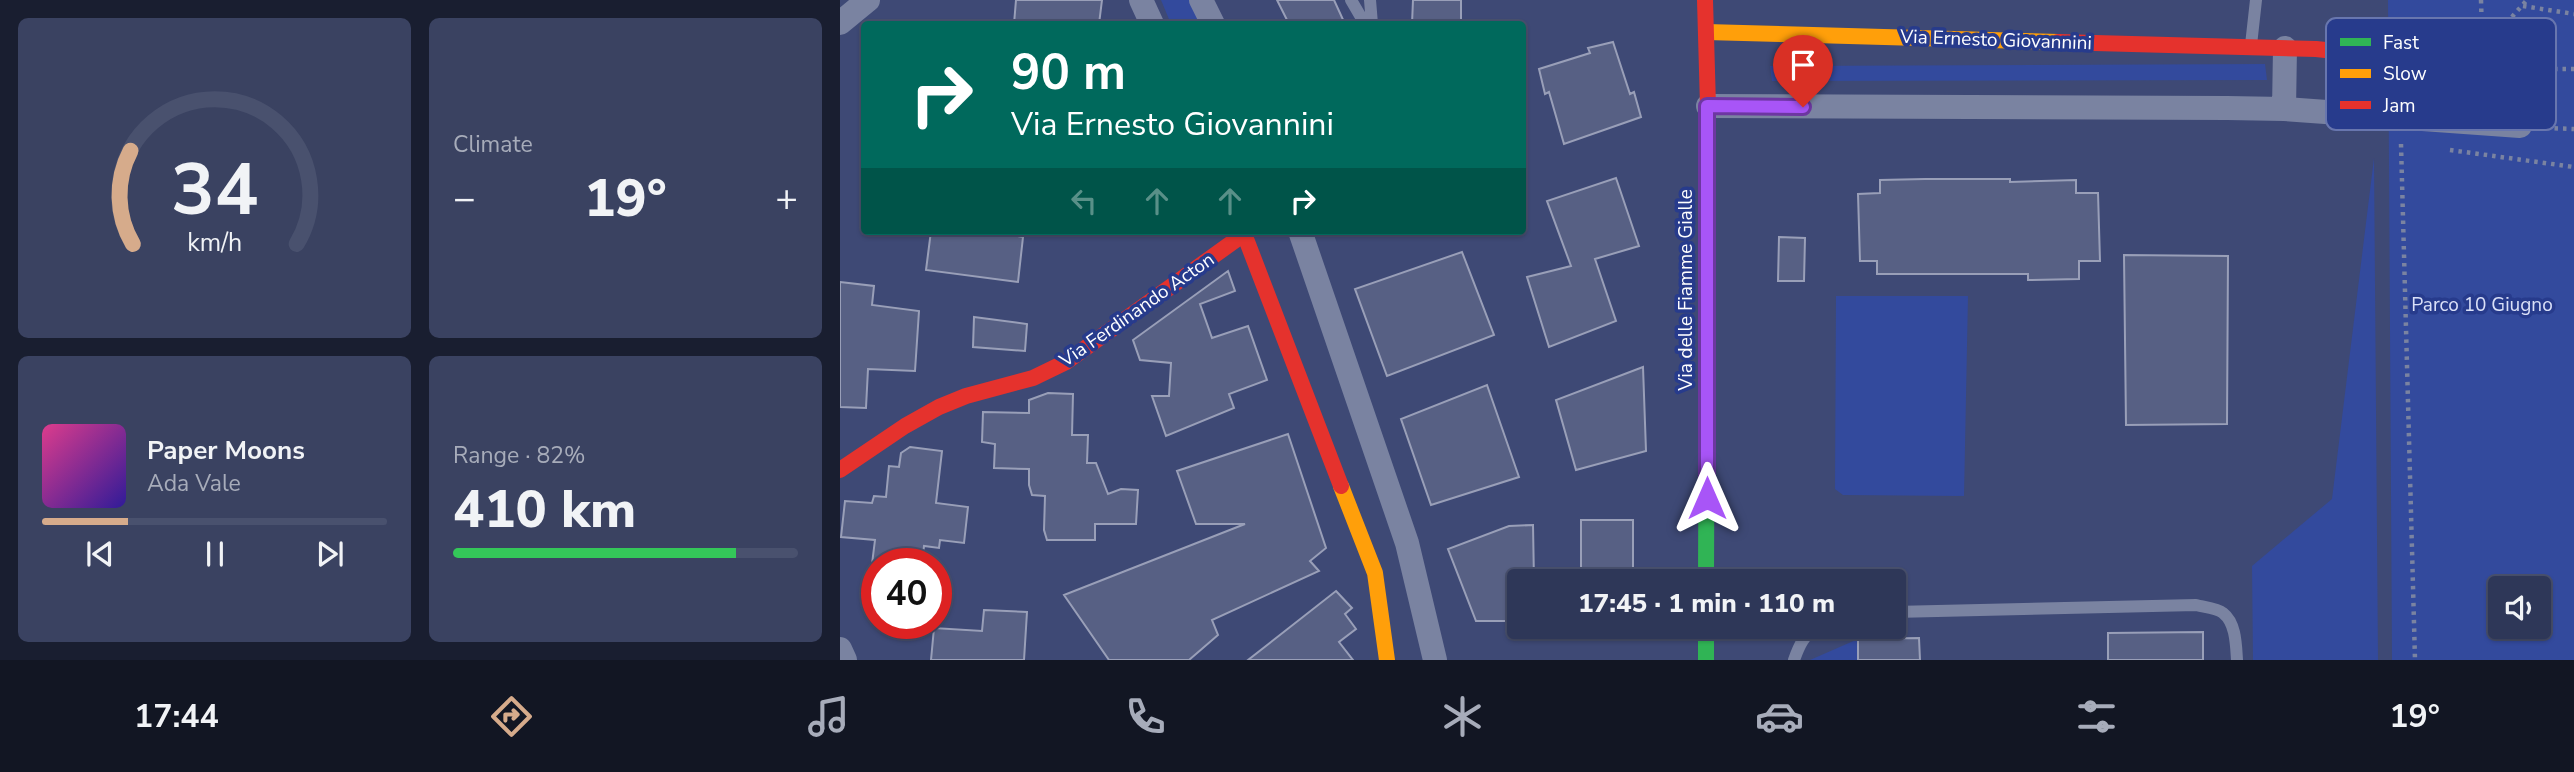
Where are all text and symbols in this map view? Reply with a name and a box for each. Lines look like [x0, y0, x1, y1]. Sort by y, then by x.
legend [2326, 18, 2556, 130]
street label: Via Ernesto Giovannini [1899, 24, 2092, 56]
text: Fast [2383, 30, 2419, 56]
pin [1773, 35, 1833, 107]
text: 90 m [1011, 39, 1126, 106]
icon: arrive [1784, 46, 1822, 84]
icon: right [896, 49, 987, 140]
text: Slow [2383, 61, 2427, 87]
text: Jam [2382, 93, 2416, 119]
text: Via Ernesto Giovannini [1011, 103, 1334, 146]
text: Climate [453, 129, 533, 160]
text: 34 [171, 140, 258, 240]
text: 19° [584, 163, 667, 234]
text: − [453, 173, 476, 224]
text: + [775, 173, 798, 224]
icon: left [1065, 182, 1103, 220]
icon: ahead [1138, 182, 1176, 220]
icon: ahead [1211, 182, 1249, 220]
icon: right [1284, 182, 1322, 220]
street label: Via delle Fiamme Gialle [1673, 189, 1699, 392]
text: km/h [187, 226, 242, 260]
street label: Via Ferdinando Acton [1054, 247, 1220, 374]
park label: Parco 10 Giugno [2411, 292, 2553, 318]
text: Paper Moons [147, 433, 305, 468]
text: Range · 82% [453, 440, 585, 471]
position arrow [1670, 461, 1744, 535]
text: Ada Vale [147, 468, 241, 499]
text: 410 km [453, 474, 636, 545]
icon: previous [81, 535, 119, 573]
icon: pause [196, 535, 234, 573]
icon: next [311, 535, 349, 573]
speed limit sign: 40 [861, 548, 952, 639]
map controls [2488, 576, 2551, 639]
button: sound [2488, 576, 2551, 639]
text: 17:45 · 1 min · 110 m [1578, 586, 1835, 621]
icon: directions [487, 692, 536, 741]
icon: music [804, 692, 853, 741]
icon: phone [1121, 692, 1170, 741]
icon: climate [1438, 692, 1487, 741]
icon: car [1755, 692, 1804, 741]
icon: filters [2072, 692, 2121, 741]
text: 17:44 [134, 695, 219, 738]
text: 19° [2389, 695, 2440, 738]

